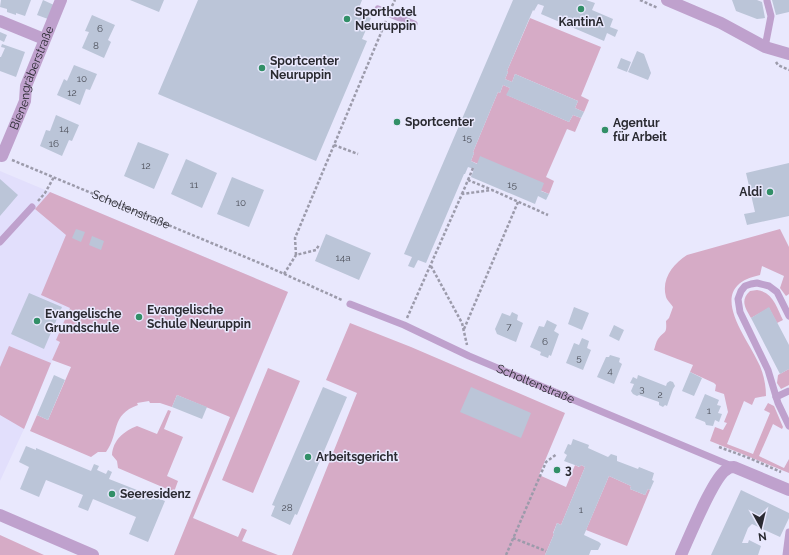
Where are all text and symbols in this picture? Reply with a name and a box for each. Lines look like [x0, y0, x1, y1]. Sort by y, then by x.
marker: KantinA [576, 4, 586, 14]
place label: Sporthotel Neuruppin [355, 5, 417, 33]
marker: Sporthotel Neuruppin [342, 14, 352, 24]
place label: KantinA [558, 15, 604, 29]
house number: 6 [97, 23, 103, 34]
street label: Bienengräberstraße [7, 24, 57, 132]
house number: 8 [93, 40, 99, 51]
place label: Sportcenter Neuruppin [270, 54, 339, 82]
marker: Sportcenter Neuruppin [257, 63, 267, 73]
house number: 10 [77, 73, 87, 84]
house number: 12 [67, 87, 77, 98]
place label: Sportcenter [405, 115, 474, 129]
place label: Agentur für Arbeit [613, 116, 667, 144]
marker: Sportcenter [392, 117, 402, 127]
house number: 14 [59, 123, 69, 134]
marker: Agentur für Arbeit [600, 125, 610, 135]
house number: 15 [462, 132, 472, 143]
house number: 16 [49, 138, 59, 149]
house number: 12 [141, 160, 151, 171]
house number: 11 [190, 179, 199, 190]
house number: 15 [507, 179, 517, 190]
place label: Aldi [739, 185, 762, 199]
street label: Scholtenstraße [90, 187, 172, 232]
marker: Aldi [765, 187, 775, 197]
house number: 10 [236, 197, 246, 208]
house number: 14a [335, 252, 351, 263]
place label: Evangelische Schule Neuruppin [147, 303, 251, 331]
place label: Evangelische Grundschule [45, 307, 121, 335]
marker: Evangelische Schule Neuruppin [134, 312, 144, 322]
marker: Evangelische Grundschule [32, 316, 42, 326]
house number: 7 [506, 321, 512, 332]
house number: 6 [542, 336, 548, 347]
house number: 5 [576, 352, 582, 363]
street label: Scholtenstraße [494, 361, 577, 406]
house number: 4 [607, 365, 613, 376]
house number: 3 [639, 383, 645, 394]
house number: 2 [657, 389, 663, 400]
house number: 1 [707, 405, 712, 416]
place label: Arbeitsgericht [316, 450, 399, 464]
marker: Arbeitsgericht [303, 452, 313, 462]
place label: 3 [565, 463, 572, 477]
marker: 3 [552, 465, 562, 475]
place label: Seeresidenz [120, 487, 191, 501]
marker: Seeresidenz [107, 489, 117, 499]
house number: 28 [281, 502, 293, 513]
house number: 1 [579, 504, 584, 515]
north arrow [741, 507, 781, 547]
text: N [757, 529, 767, 543]

